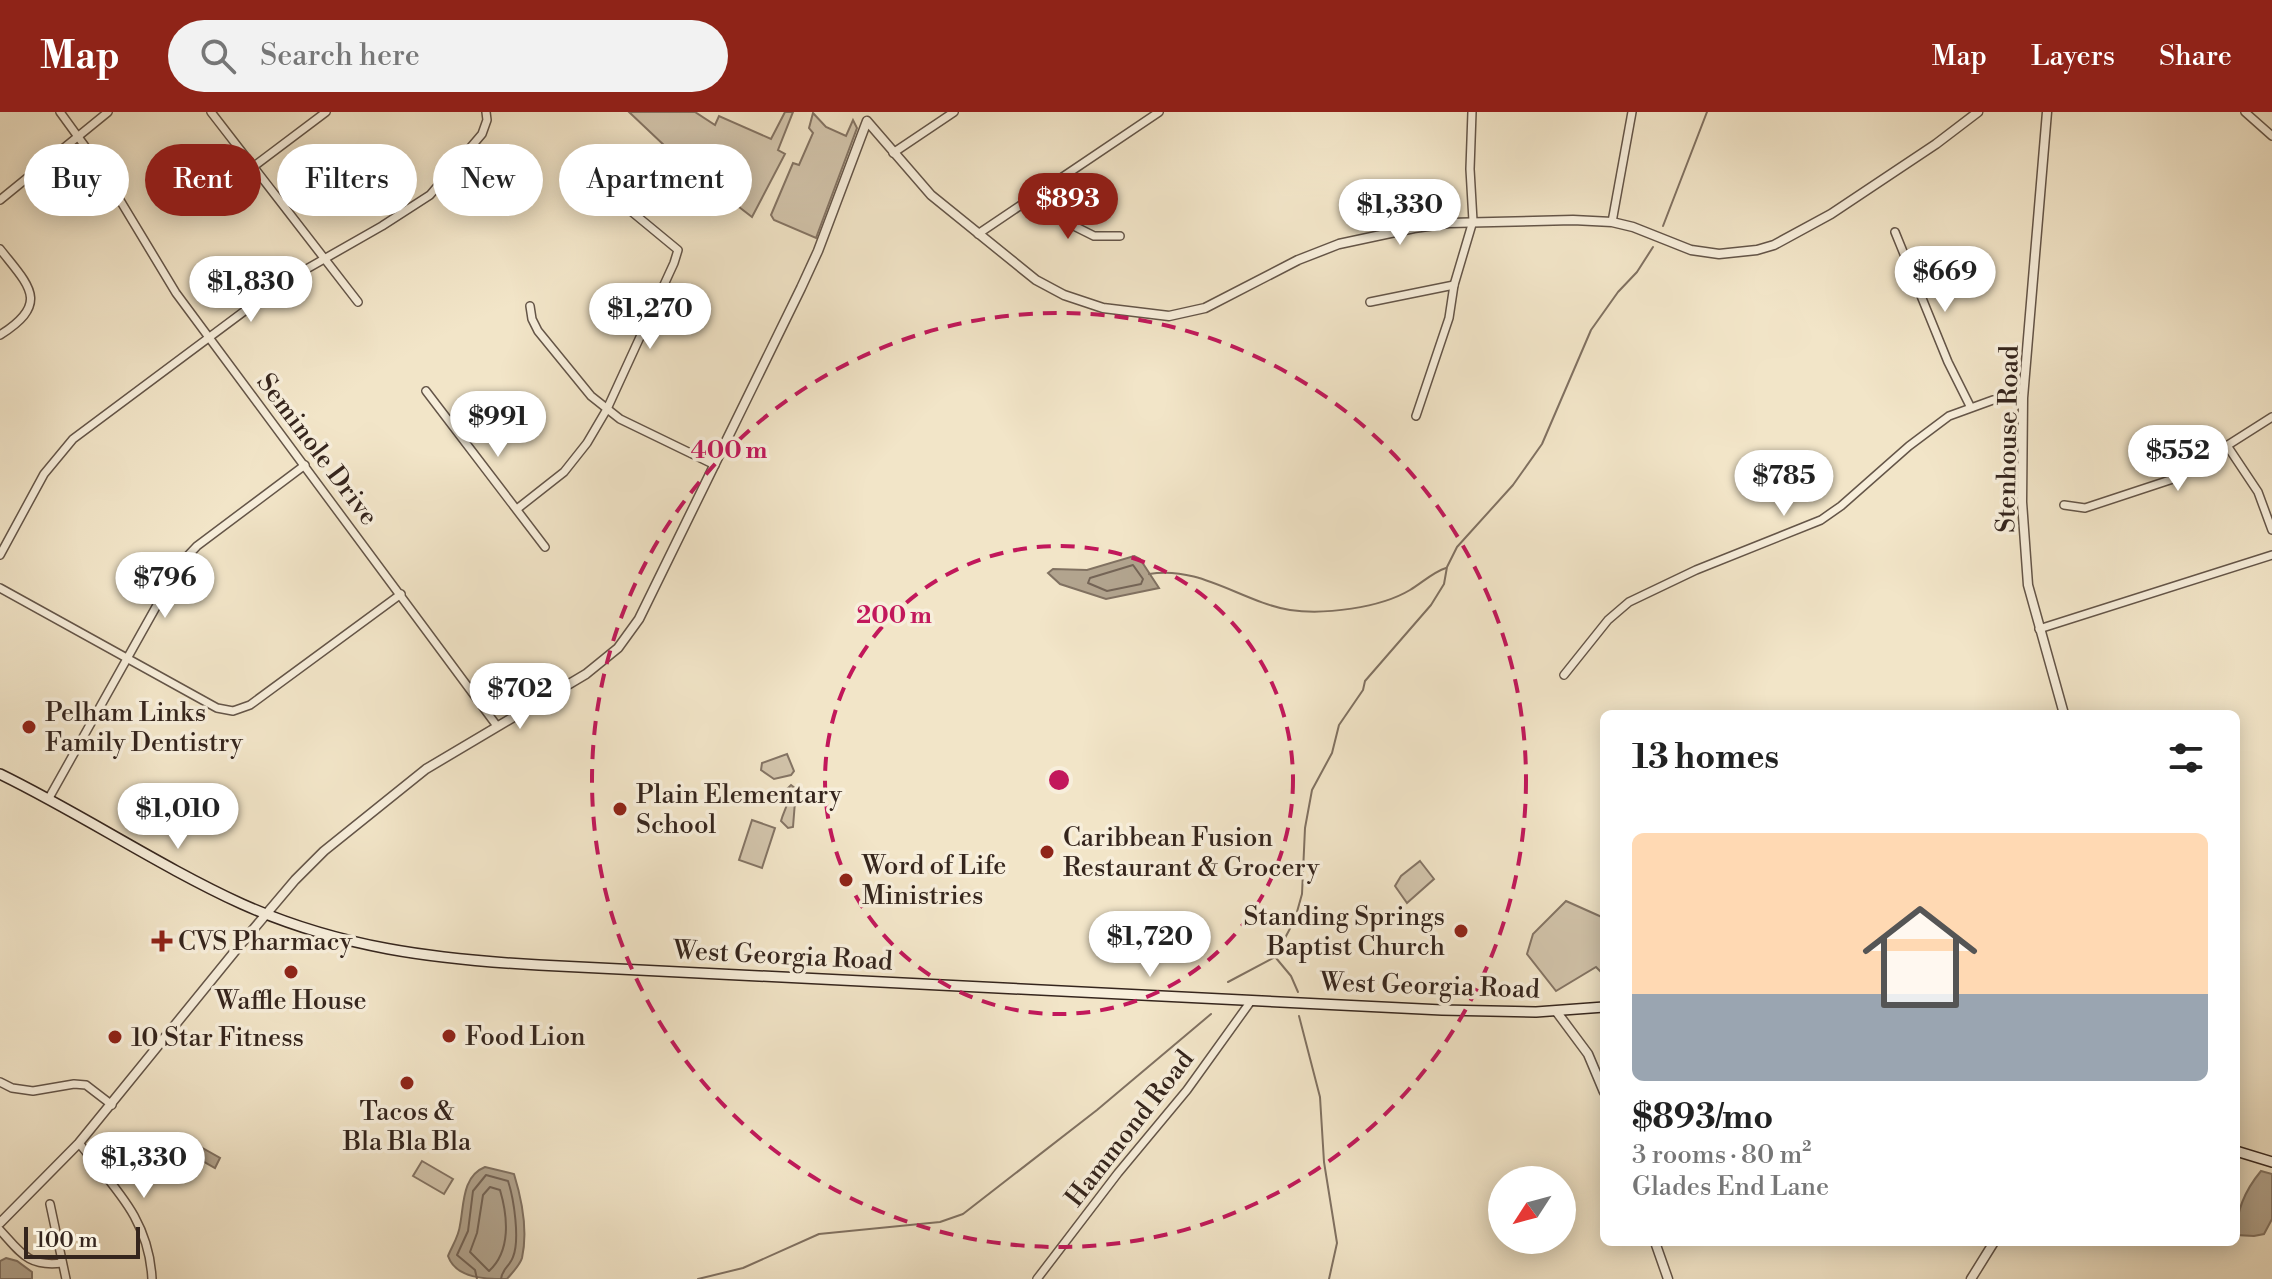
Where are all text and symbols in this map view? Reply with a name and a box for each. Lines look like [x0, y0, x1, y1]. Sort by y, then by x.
search box [168, 20, 728, 92]
text: Map [40, 33, 120, 80]
icon: search [196, 34, 240, 78]
text: Search here [260, 37, 420, 75]
text: Map [1932, 39, 1987, 74]
text: Layers [2031, 39, 2115, 74]
text: Share [2159, 39, 2232, 74]
chip: Buy [24, 144, 129, 216]
chip: Rent [145, 144, 261, 216]
chip: Filters [277, 144, 417, 216]
chip: New [433, 144, 543, 216]
chip: Apartment [559, 144, 752, 216]
pin: $893 [1021, 173, 1115, 241]
pin: $1,330 [1335, 179, 1465, 247]
text: $893 [1036, 183, 1100, 215]
text: $1,330 [1357, 189, 1443, 221]
pin: $669 [1898, 246, 1992, 314]
pin: $1,830 [186, 256, 316, 324]
text: $669 [1913, 256, 1977, 288]
text: $1,830 [207, 266, 295, 298]
pin: $1,270 [585, 283, 715, 351]
text: $1,270 [607, 293, 693, 325]
street label: Stenhouse Road [1990, 345, 2026, 533]
street label: Seminole Drive [250, 367, 385, 532]
pin: $991 [451, 391, 545, 459]
text: $991 [468, 401, 528, 433]
pin: $552 [2131, 425, 2225, 493]
text: $552 [2146, 435, 2210, 467]
text: 400 m [691, 436, 767, 466]
pin: $785 [1737, 450, 1831, 518]
text: $785 [1752, 460, 1816, 492]
pin: $796 [118, 552, 212, 620]
text: $796 [133, 562, 197, 594]
text: 200 m [856, 601, 932, 631]
pin: $702 [473, 663, 567, 731]
text: $702 [488, 673, 552, 705]
place label: Pelham Links Family Dentistry [45, 697, 243, 759]
marker: Pelham Links Family Dentistry [20, 718, 38, 736]
icon: filters [2164, 736, 2208, 780]
text: 13 homes [1632, 737, 1779, 779]
centre of rings [1045, 766, 1073, 794]
place label: Plain Elementary School [636, 779, 842, 841]
pin: $1,010 [113, 783, 243, 851]
text: $1,010 [136, 793, 220, 825]
marker: Plain Elementary School [611, 800, 629, 818]
place label: Caribbean Fusion Restaurant & Grocery [1063, 822, 1320, 884]
marker: Caribbean Fusion Restaurant & Grocery [1038, 843, 1056, 861]
place label: Word of Life Ministries [861, 850, 1006, 912]
marker: Word of Life Ministries [837, 871, 855, 889]
icon: home [1848, 885, 1992, 1029]
place label: Standing Springs Baptist Church [1243, 901, 1445, 963]
pin: $1,720 [1085, 911, 1215, 979]
text: $1,720 [1107, 921, 1193, 953]
marker: Standing Springs Baptist Church [1452, 922, 1470, 940]
place label: CVS Pharmacy [178, 926, 353, 958]
marker: CVS Pharmacy [153, 932, 171, 950]
street label: West Georgia Road [671, 934, 894, 978]
marker: Waffle House [282, 963, 300, 981]
street label: West Georgia Road [1318, 966, 1541, 1006]
place label: Waffle House [214, 985, 367, 1017]
place label: Food Lion [465, 1021, 585, 1053]
place label: 10 Star Fitness [131, 1022, 304, 1054]
marker: Food Lion [440, 1027, 458, 1045]
marker: 10 Star Fitness [106, 1028, 124, 1046]
street label: Hammond Road [1059, 1044, 1201, 1213]
marker: Tacos & Bla Bla Bla [398, 1074, 416, 1092]
place label: Tacos & Bla Bla Bla [342, 1096, 472, 1158]
text: $893/mo [1632, 1097, 1773, 1139]
pin: $1,330 [79, 1132, 209, 1200]
text: 3 rooms · 80 m² [1632, 1139, 1811, 1171]
text: $1,330 [101, 1142, 187, 1174]
north arrow [1488, 1166, 1576, 1254]
map controls [1488, 1166, 1576, 1254]
text: Glades End Lane [1632, 1171, 1829, 1203]
scale bar [24, 1223, 140, 1259]
text: 100 m [36, 1227, 98, 1254]

